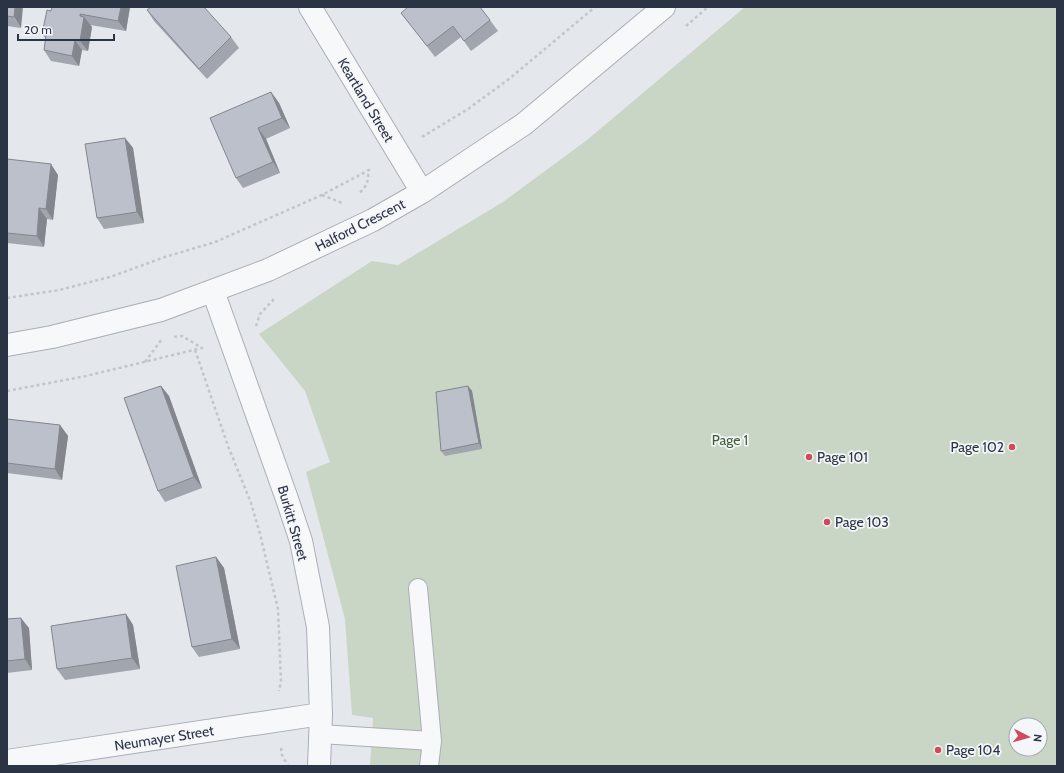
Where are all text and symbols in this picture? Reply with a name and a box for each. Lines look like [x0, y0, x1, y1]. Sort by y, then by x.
scale bar [18, 16, 114, 42]
text: 20 m [24, 22, 52, 37]
street label: Keartland Street [334, 55, 398, 146]
street label: Halford Crescent [312, 194, 408, 255]
park label: Page 1 [712, 431, 748, 449]
place label: Page 102 [951, 438, 1004, 456]
marker: Page 102 [1007, 442, 1017, 452]
place label: Page 101 [817, 448, 868, 466]
marker: Page 101 [804, 452, 814, 462]
street label: Burkitt Street [274, 483, 312, 563]
place label: Page 103 [835, 513, 889, 531]
marker: Page 103 [822, 517, 832, 527]
north arrow [1008, 717, 1048, 757]
street label: Neumayer Street [113, 721, 215, 755]
text: N [1031, 733, 1045, 743]
place label: Page 104 [946, 741, 1000, 759]
marker: Page 104 [933, 745, 943, 755]

